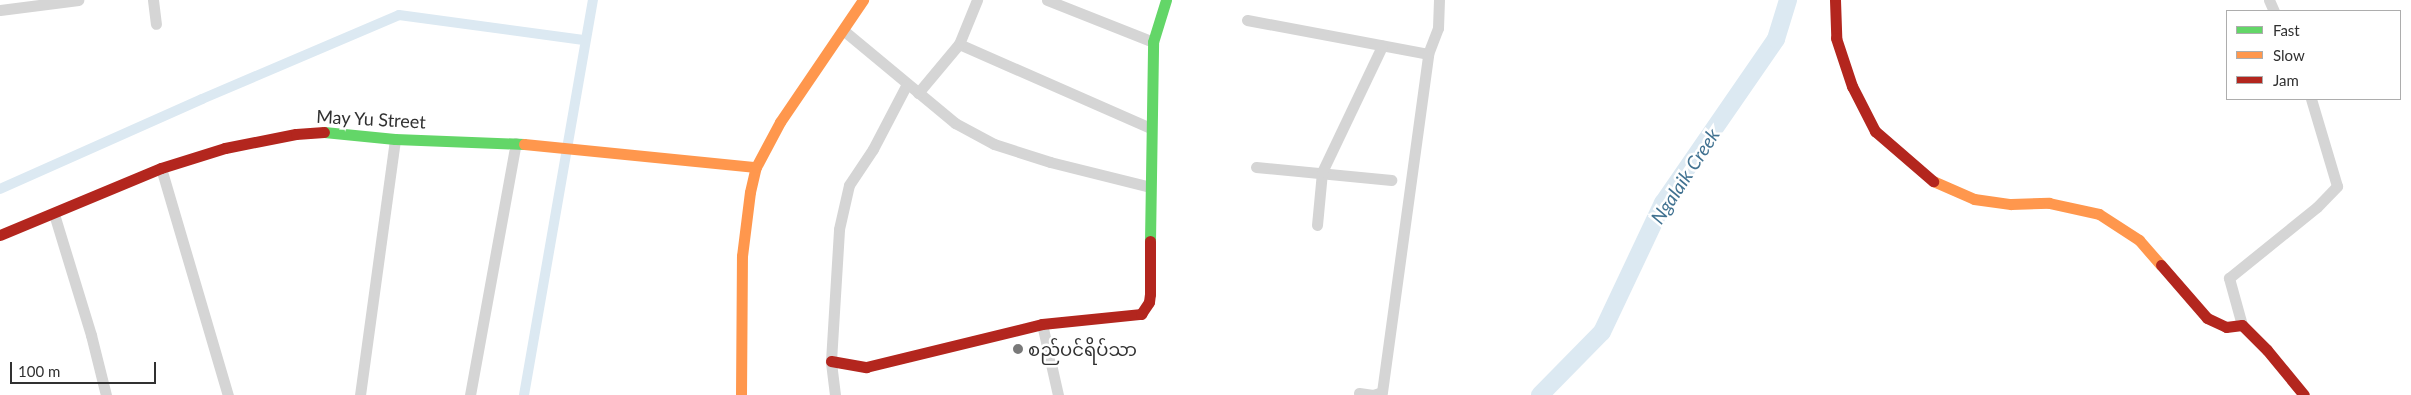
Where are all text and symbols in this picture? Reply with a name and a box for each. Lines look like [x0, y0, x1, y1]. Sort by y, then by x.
legend [2226, 10, 2401, 100]
text: Fast [2273, 21, 2300, 39]
text: Slow [2273, 46, 2305, 64]
text: Jam [2273, 71, 2299, 89]
street label: May Yu Street [315, 105, 427, 133]
water label: Ngalaik Creek [1646, 124, 1724, 228]
place label: စည်ပင်ရိပ်သာ [1028, 338, 1137, 360]
marker: စည်ပင်ရိပ်သာ [1012, 343, 1024, 355]
scale bar [12, 352, 159, 384]
text: 100 m [18, 362, 60, 380]

